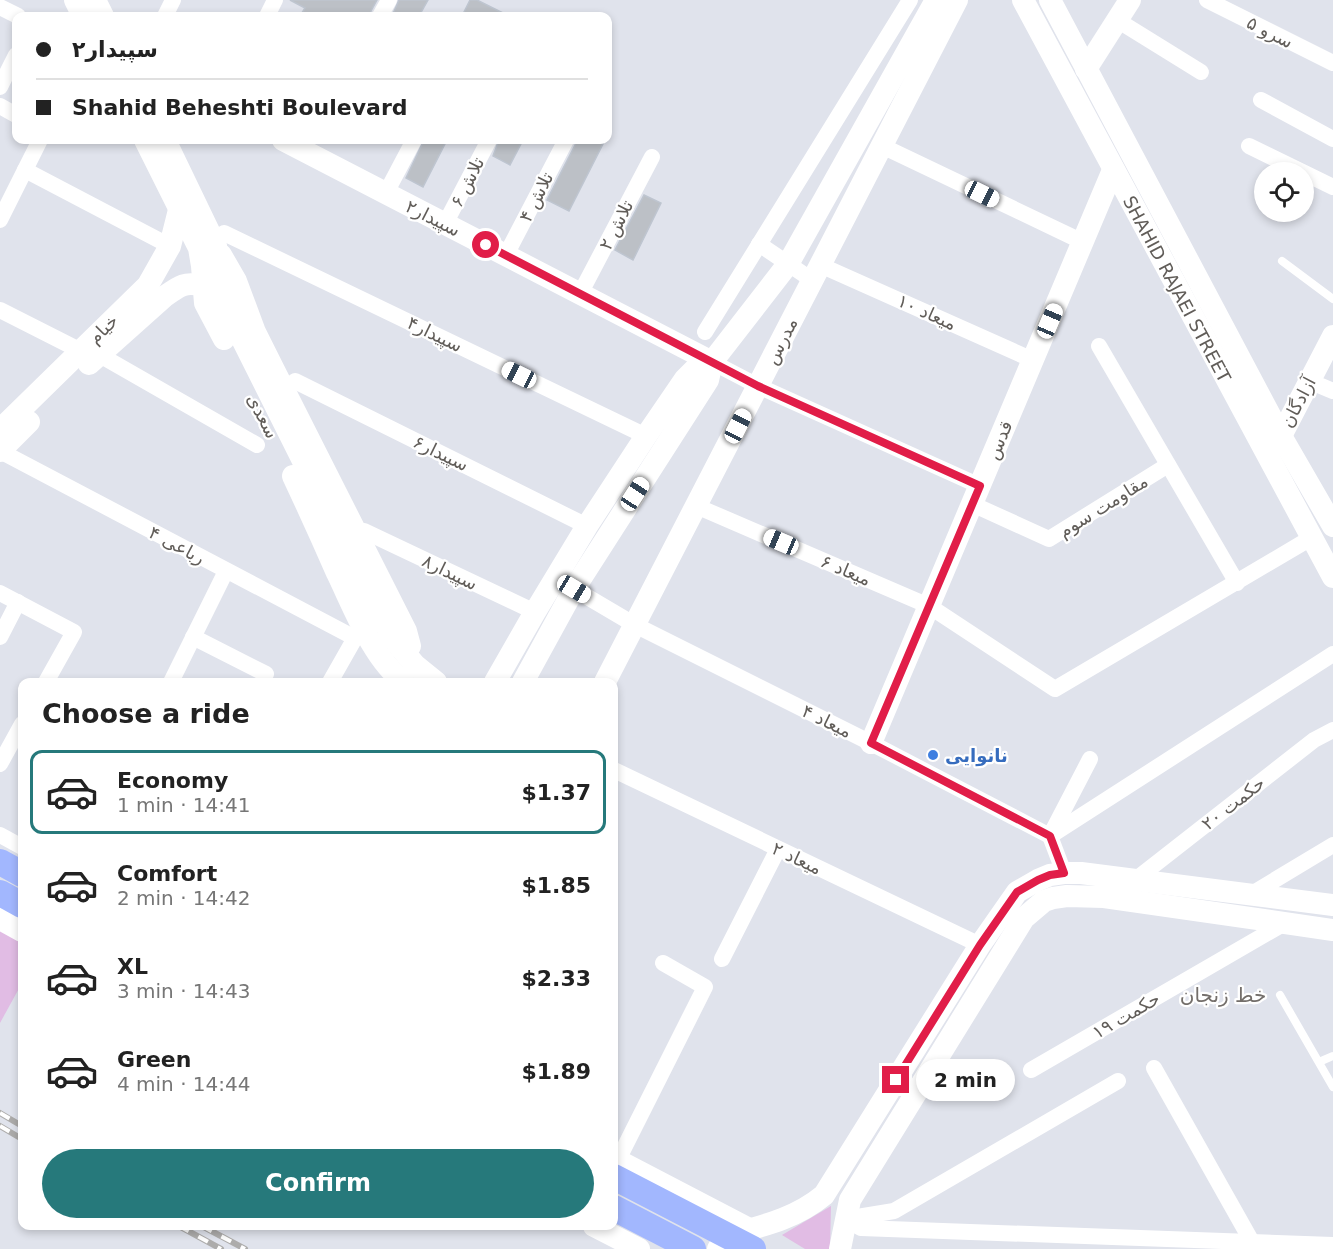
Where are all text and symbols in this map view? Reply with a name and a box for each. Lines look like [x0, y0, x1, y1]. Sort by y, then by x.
street label: سرو ۵ [1243, 11, 1297, 53]
text: سپیدار۲ [72, 37, 158, 62]
text: Shahid Beheshti Boulevard [72, 95, 408, 120]
street label: تلاش ۶ [446, 154, 488, 210]
map controls [1254, 162, 1314, 222]
button: locate [1254, 162, 1314, 222]
street label: تلاش ۴ [515, 169, 557, 225]
car [962, 178, 1002, 210]
street label: SHAHID RAJAEI STREET [1119, 192, 1236, 387]
street label: سپیدار۲ [402, 195, 464, 242]
street label: تلاش ۲ [595, 197, 637, 253]
route start [472, 231, 499, 258]
street label: میعاد ۱۰ [894, 290, 960, 334]
car [1035, 301, 1065, 341]
street label: خیام [84, 310, 122, 348]
street label: سپیدار۴ [404, 312, 466, 357]
street label: مدرس [760, 314, 802, 368]
car [499, 359, 539, 391]
street label: آزادگان [1275, 372, 1320, 431]
street label: سعدی [243, 390, 283, 442]
car [722, 406, 754, 446]
street label: قدس [982, 417, 1016, 463]
street label: سپیدار۶ [410, 431, 472, 476]
street label: مقاومت سوم [1054, 470, 1152, 543]
car [618, 474, 652, 514]
street label: رباعی ۴ [145, 522, 209, 568]
car [761, 527, 801, 557]
street label: سپیدار۸ [419, 550, 481, 595]
street label: میعاد ۶ [818, 550, 874, 590]
car [554, 572, 594, 606]
text: Choose a ride [42, 698, 250, 729]
street label: میعاد ۴ [799, 700, 855, 742]
place label: نانوایی [945, 745, 1008, 767]
marker: نانوایی [926, 748, 940, 762]
icon: car [45, 765, 99, 819]
text: Economy [117, 768, 228, 793]
street label: حکمت ۲۰ [1197, 772, 1269, 834]
text: $1.37 [521, 780, 591, 805]
text: 1 min · 14:41 [117, 793, 251, 817]
street label: میعاد ۲ [769, 837, 825, 879]
icon: car [45, 858, 99, 912]
text: Comfort [117, 861, 217, 886]
text: $1.85 [521, 873, 591, 898]
text: 2 min · 14:42 [117, 886, 251, 910]
icon: car [45, 951, 99, 1005]
text: XL [117, 954, 148, 979]
text: $2.33 [521, 966, 591, 991]
text: 3 min · 14:43 [117, 979, 251, 1003]
district label: خط زنجان [1180, 983, 1266, 1007]
street label: حکمت ۱۹ [1089, 987, 1163, 1043]
icon: car [45, 1044, 99, 1098]
text: Green [117, 1047, 191, 1072]
text: $1.89 [521, 1059, 591, 1084]
callout: 2 min [917, 1059, 1016, 1101]
route end [882, 1066, 909, 1093]
text: 2 min [934, 1068, 997, 1092]
text: 4 min · 14:44 [117, 1072, 251, 1096]
button: Confirm [42, 1149, 594, 1218]

